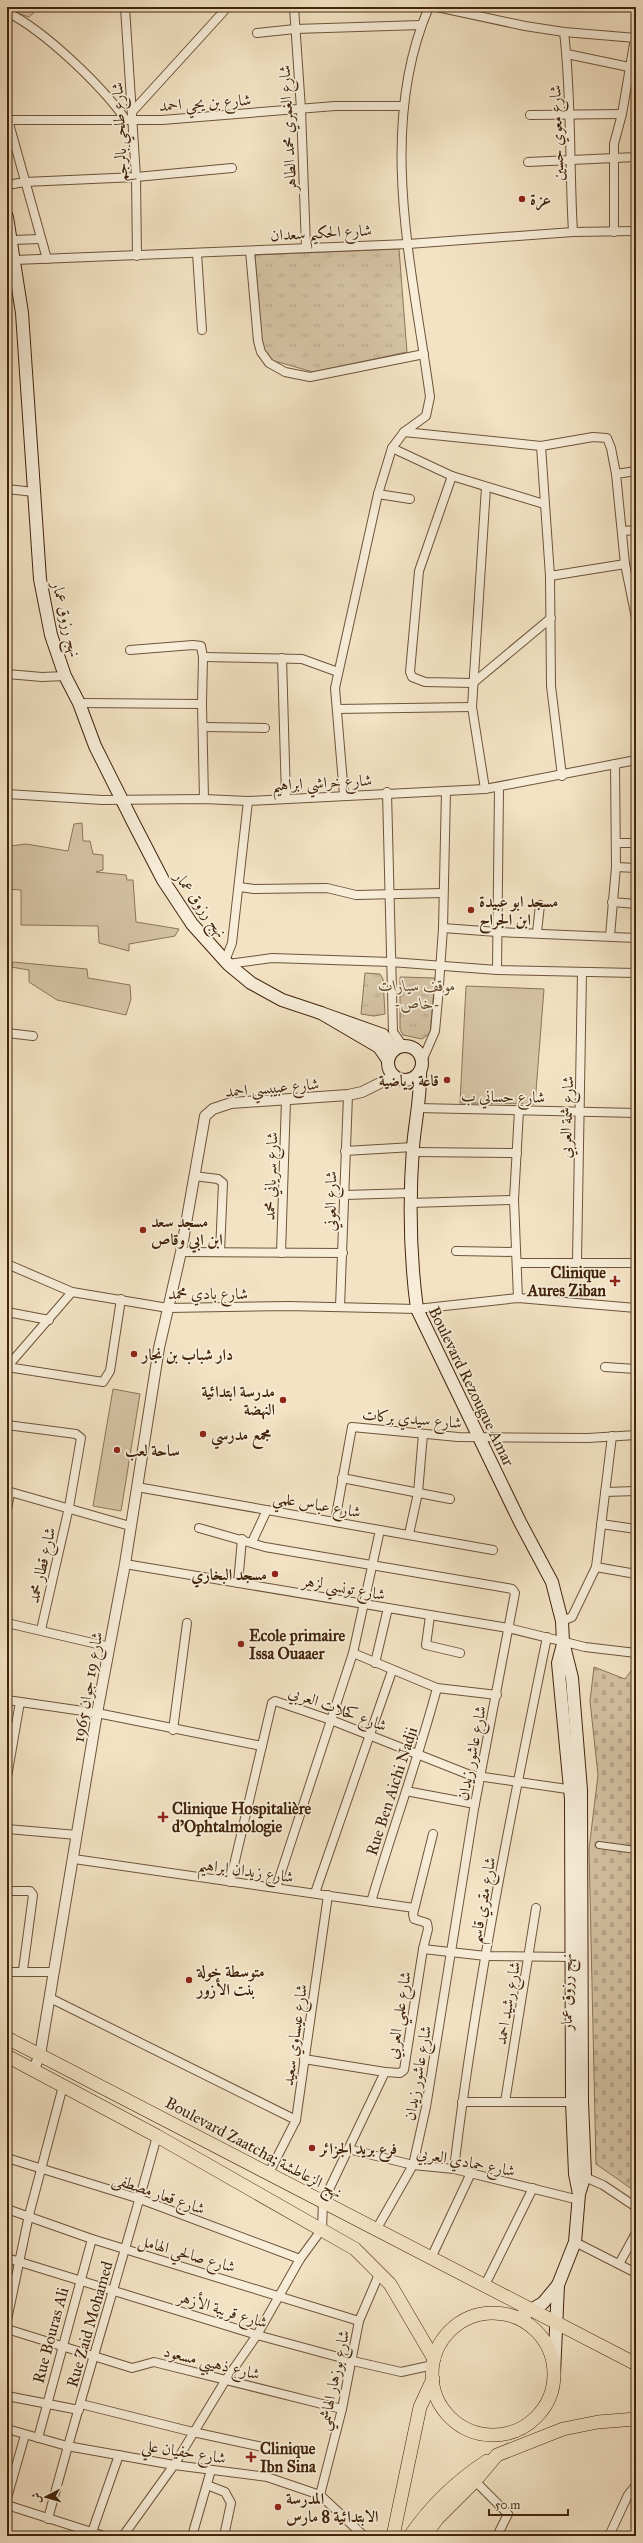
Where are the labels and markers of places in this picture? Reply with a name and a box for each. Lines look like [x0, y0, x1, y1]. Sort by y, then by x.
place label: عزة [530, 190, 551, 211]
marker: عزة [517, 194, 527, 204]
place label: مسجد ابو عبيدة ابن الجراح [479, 892, 558, 934]
marker: مسجد ابو عبيدة ابن الجراح [466, 905, 476, 915]
place label: قاعة رياضية [379, 1071, 439, 1091]
marker: قاعة رياضية [442, 1075, 452, 1085]
place label: مسجد سعد ابن ابي وقاص [151, 1212, 223, 1253]
marker: مسجد سعد ابن ابي وقاص [138, 1225, 148, 1235]
place label: Clinique Aures Ziban [527, 1263, 606, 1300]
marker: Clinique Aures Ziban [609, 1275, 621, 1287]
place label: دار شباب بن نجار [140, 1345, 233, 1365]
marker: دار شباب بن نجار [129, 1349, 139, 1359]
place label: مدرسة ابتدائية النهضة [202, 1382, 275, 1420]
marker: مدرسة ابتدائية النهضة [278, 1395, 288, 1405]
place label: مجمع مدرسي [211, 1425, 271, 1450]
marker: مجمع مدرسي [198, 1429, 208, 1439]
place label: ساحة لعب [125, 1441, 180, 1461]
marker: ساحة لعب [112, 1445, 122, 1455]
place label: مسجد البخاري [191, 1565, 267, 1588]
marker: مسجد البخاري [270, 1569, 280, 1579]
place label: Ecole primaire Issa Ouaaer [249, 1626, 346, 1663]
marker: Ecole primaire Issa Ouaaer [236, 1639, 246, 1649]
place label: Clinique Hospitalière d'Ophtalmologie [172, 1799, 312, 1837]
marker: Clinique Hospitalière d'Ophtalmologie [157, 1811, 169, 1823]
place label: متوسطة خولة بنت الأزور [195, 1962, 265, 1999]
marker: متوسطة خولة بنت الأزور [184, 1975, 194, 1985]
place label: فرع بريد الجزائر [318, 2139, 397, 2162]
marker: فرع بريد الجزائر [307, 2143, 317, 2153]
place label: Clinique Ibn Sina [260, 2439, 317, 2476]
marker: Clinique Ibn Sina [245, 2451, 257, 2463]
place label: المدرسة الابتدائية 8 مارس [286, 2489, 379, 2527]
marker: المدرسة الابتدائية 8 مارس [273, 2502, 283, 2512]

